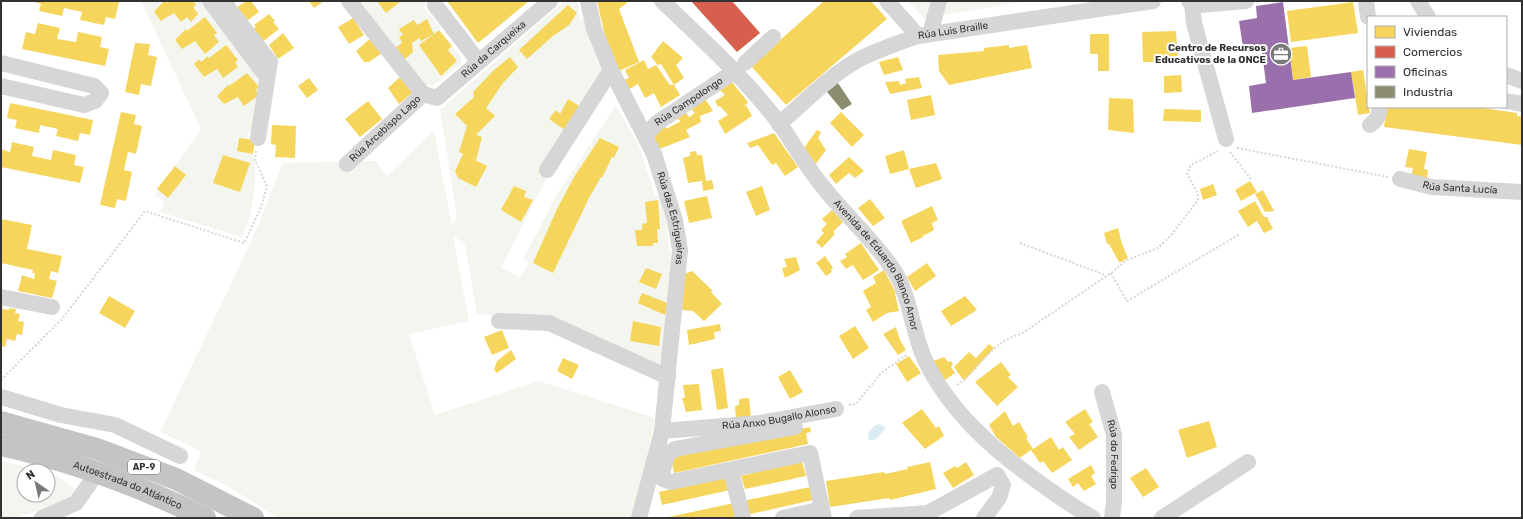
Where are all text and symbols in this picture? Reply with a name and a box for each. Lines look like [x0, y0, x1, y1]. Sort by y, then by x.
legend [1367, 16, 1507, 108]
street label: Rúa da Carqueixa [459, 18, 528, 80]
street label: Rúa Luis Braille [917, 20, 989, 42]
text: Viviendas [1403, 25, 1457, 39]
office icon: Centro de Recursos Educativos de la ONCE [1268, 41, 1294, 67]
place label: Centro de Recursos Educativos de la ONCE [1155, 42, 1266, 66]
text: Comercios [1403, 45, 1462, 59]
text: Oficinas [1403, 65, 1447, 79]
street label: Rúa Campolongo [653, 75, 725, 129]
text: Industria [1403, 85, 1453, 99]
street label: Rúa Arcebispo Lago [347, 93, 423, 164]
street label: Rúa das Estrigueiras [654, 170, 686, 265]
street label: Rúa Santa Lucía [1421, 179, 1498, 197]
street label: Avenida de Eduardo Blanco Amor [831, 197, 921, 332]
street label: Rúa Anxo Bugallo Alonso [722, 403, 837, 432]
street label: Rúa do Fedrigo [1104, 418, 1120, 490]
street label: Autoestrada do Atlántico [72, 459, 184, 512]
road number: AP-9 [128, 460, 160, 474]
north arrow [16, 463, 56, 503]
text: N [24, 467, 38, 483]

